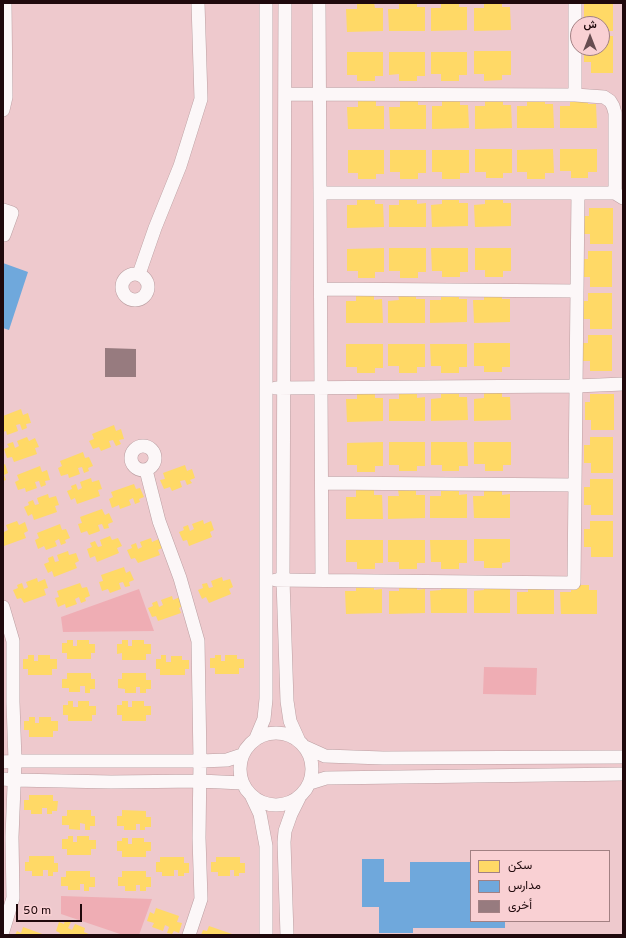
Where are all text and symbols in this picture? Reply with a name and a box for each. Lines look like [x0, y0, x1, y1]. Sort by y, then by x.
north arrow [570, 16, 610, 56]
text: ش [583, 18, 597, 32]
legend [470, 850, 610, 922]
text: سكن [508, 858, 532, 874]
text: مدارس [508, 878, 541, 894]
scale bar [18, 896, 84, 922]
text: أخرى [508, 898, 532, 914]
text: 50 m [23, 903, 51, 919]

